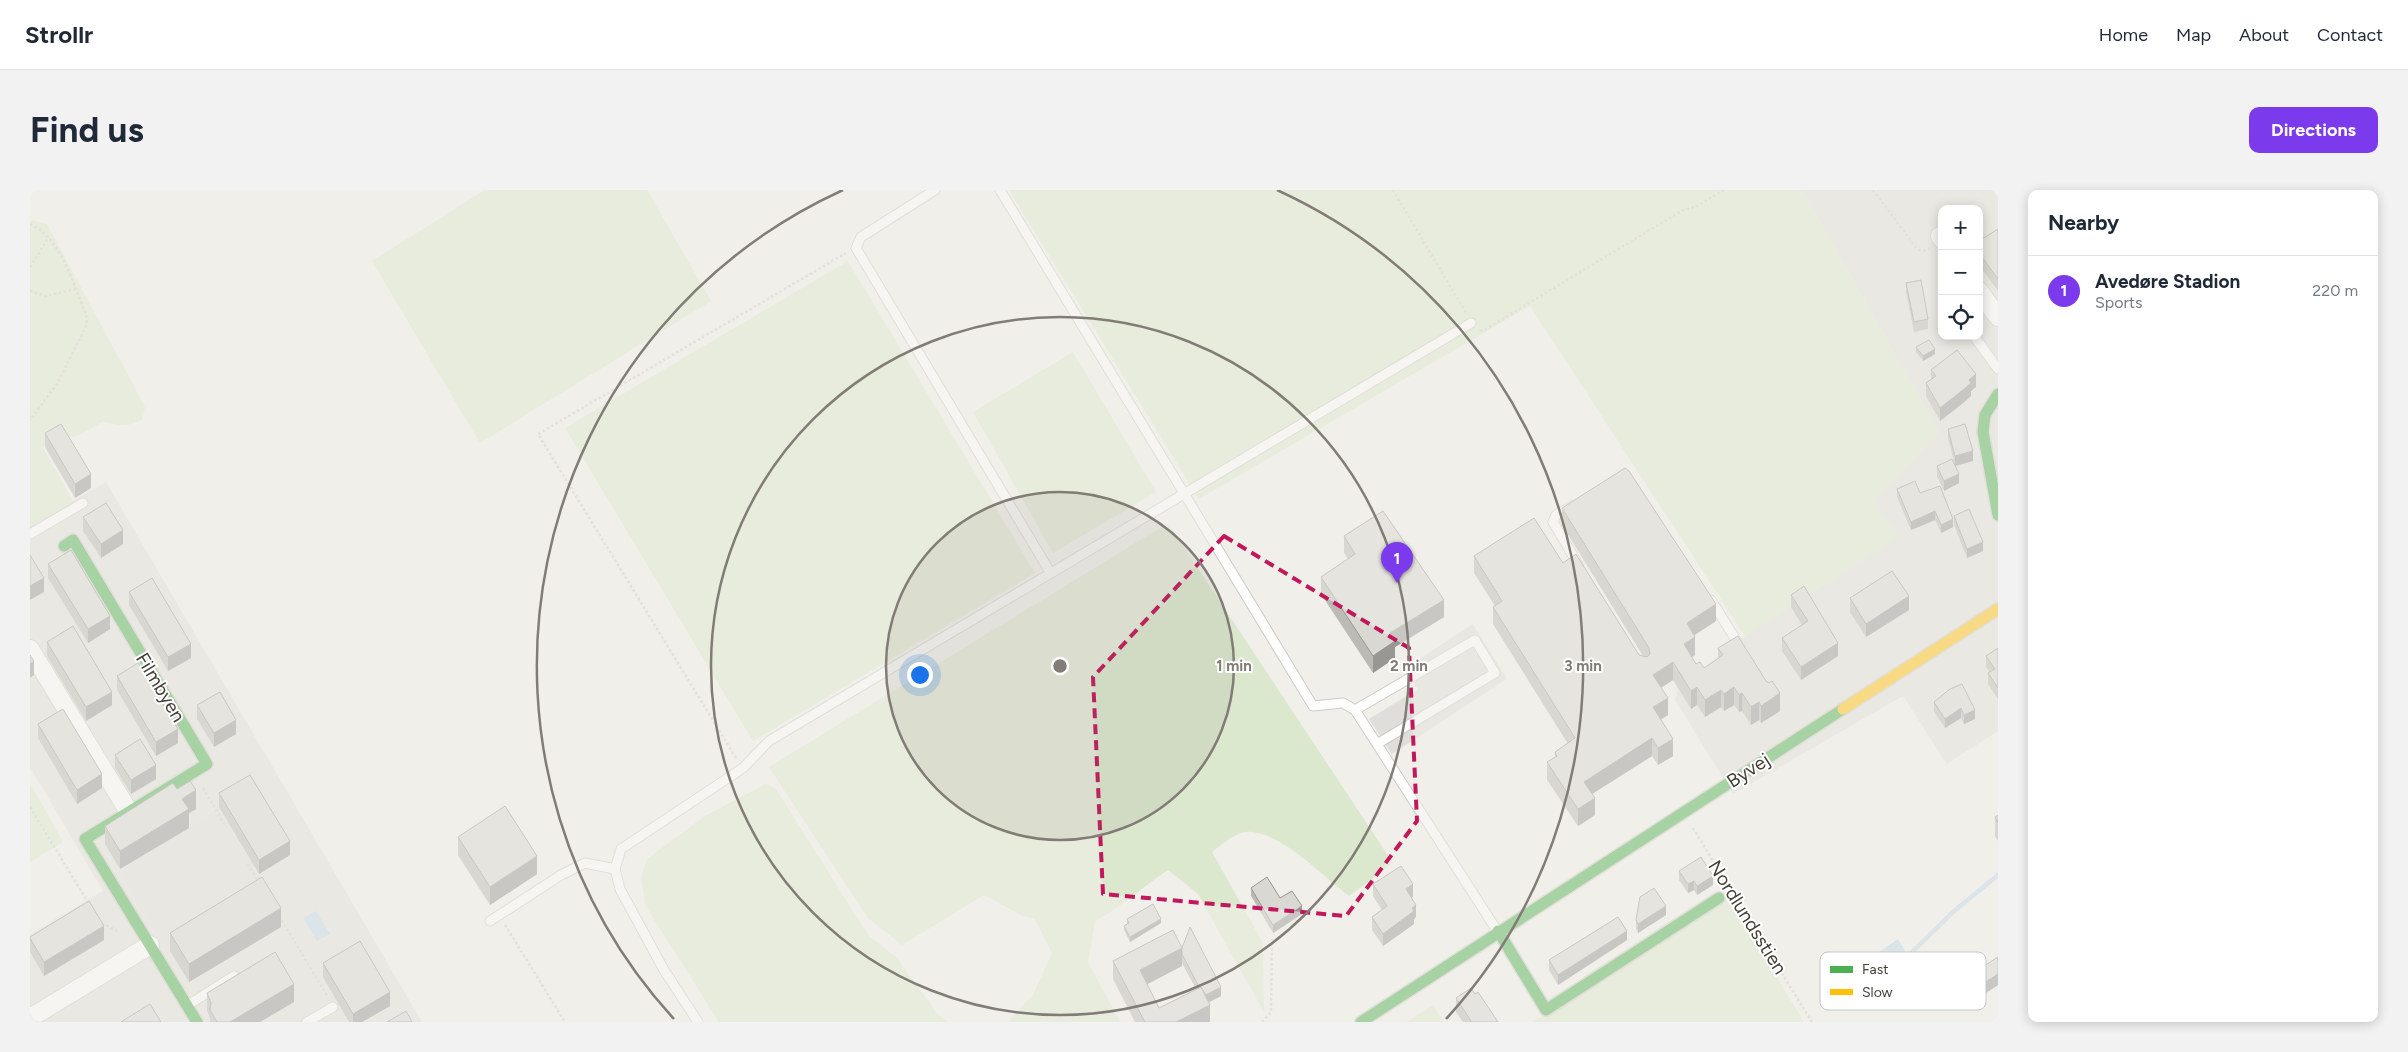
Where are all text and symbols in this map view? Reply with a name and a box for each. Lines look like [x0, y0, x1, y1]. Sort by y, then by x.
text: Strollr [25, 20, 93, 49]
text: Home [2099, 24, 2148, 46]
text: Map [2176, 24, 2211, 46]
text: About [2239, 24, 2289, 46]
text: Contact [2317, 24, 2383, 46]
button: Directions [2249, 107, 2378, 153]
text: Find us [30, 109, 144, 151]
map controls [1938, 205, 1983, 340]
button: + [1938, 205, 1983, 250]
text: Nearby [2048, 210, 2119, 235]
button: − [1938, 250, 1983, 295]
text: Avedøre Stadion [2095, 270, 2240, 293]
text: 1 [2061, 281, 2067, 300]
text: 220 m [2312, 281, 2358, 300]
text: Sports [2095, 293, 2142, 312]
button: locate [1938, 295, 1983, 340]
pin: 1 [1381, 542, 1413, 583]
street label: Filmbyen [131, 648, 190, 726]
centre of rings [1051, 657, 1069, 675]
text: 1 min [1216, 657, 1252, 675]
text: 2 min [1390, 657, 1428, 675]
text: 3 min [1564, 657, 1602, 675]
your location [907, 662, 933, 688]
street label: Byvej [1722, 748, 1774, 793]
street label: Nordlundsstien [1703, 856, 1792, 979]
legend [1820, 952, 1986, 1010]
text: Fast [1862, 961, 1888, 978]
text: Slow [1862, 984, 1893, 1001]

